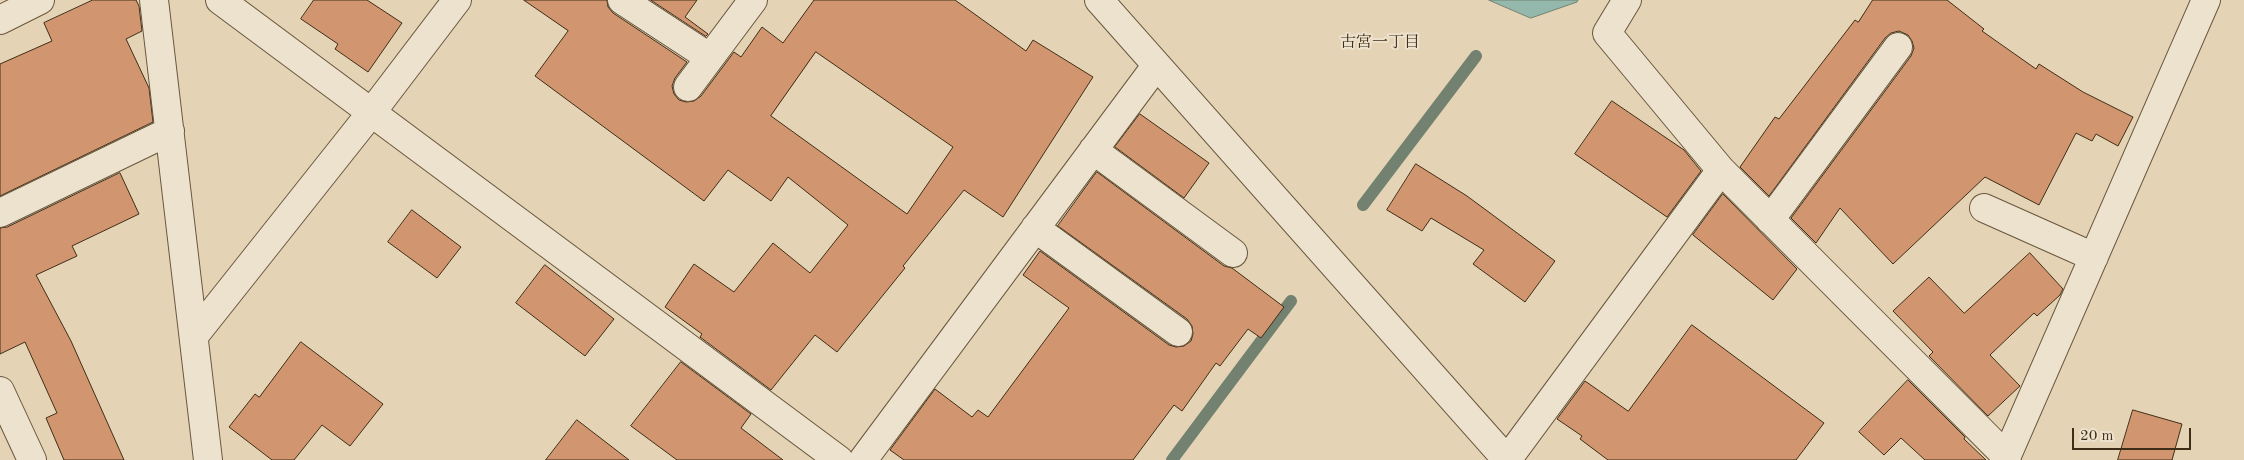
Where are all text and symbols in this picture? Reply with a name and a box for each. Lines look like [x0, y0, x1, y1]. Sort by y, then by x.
district label: 古宮一丁目 [1340, 33, 1420, 53]
scale bar [2074, 418, 2193, 450]
text: 20 m [2080, 429, 2114, 444]

